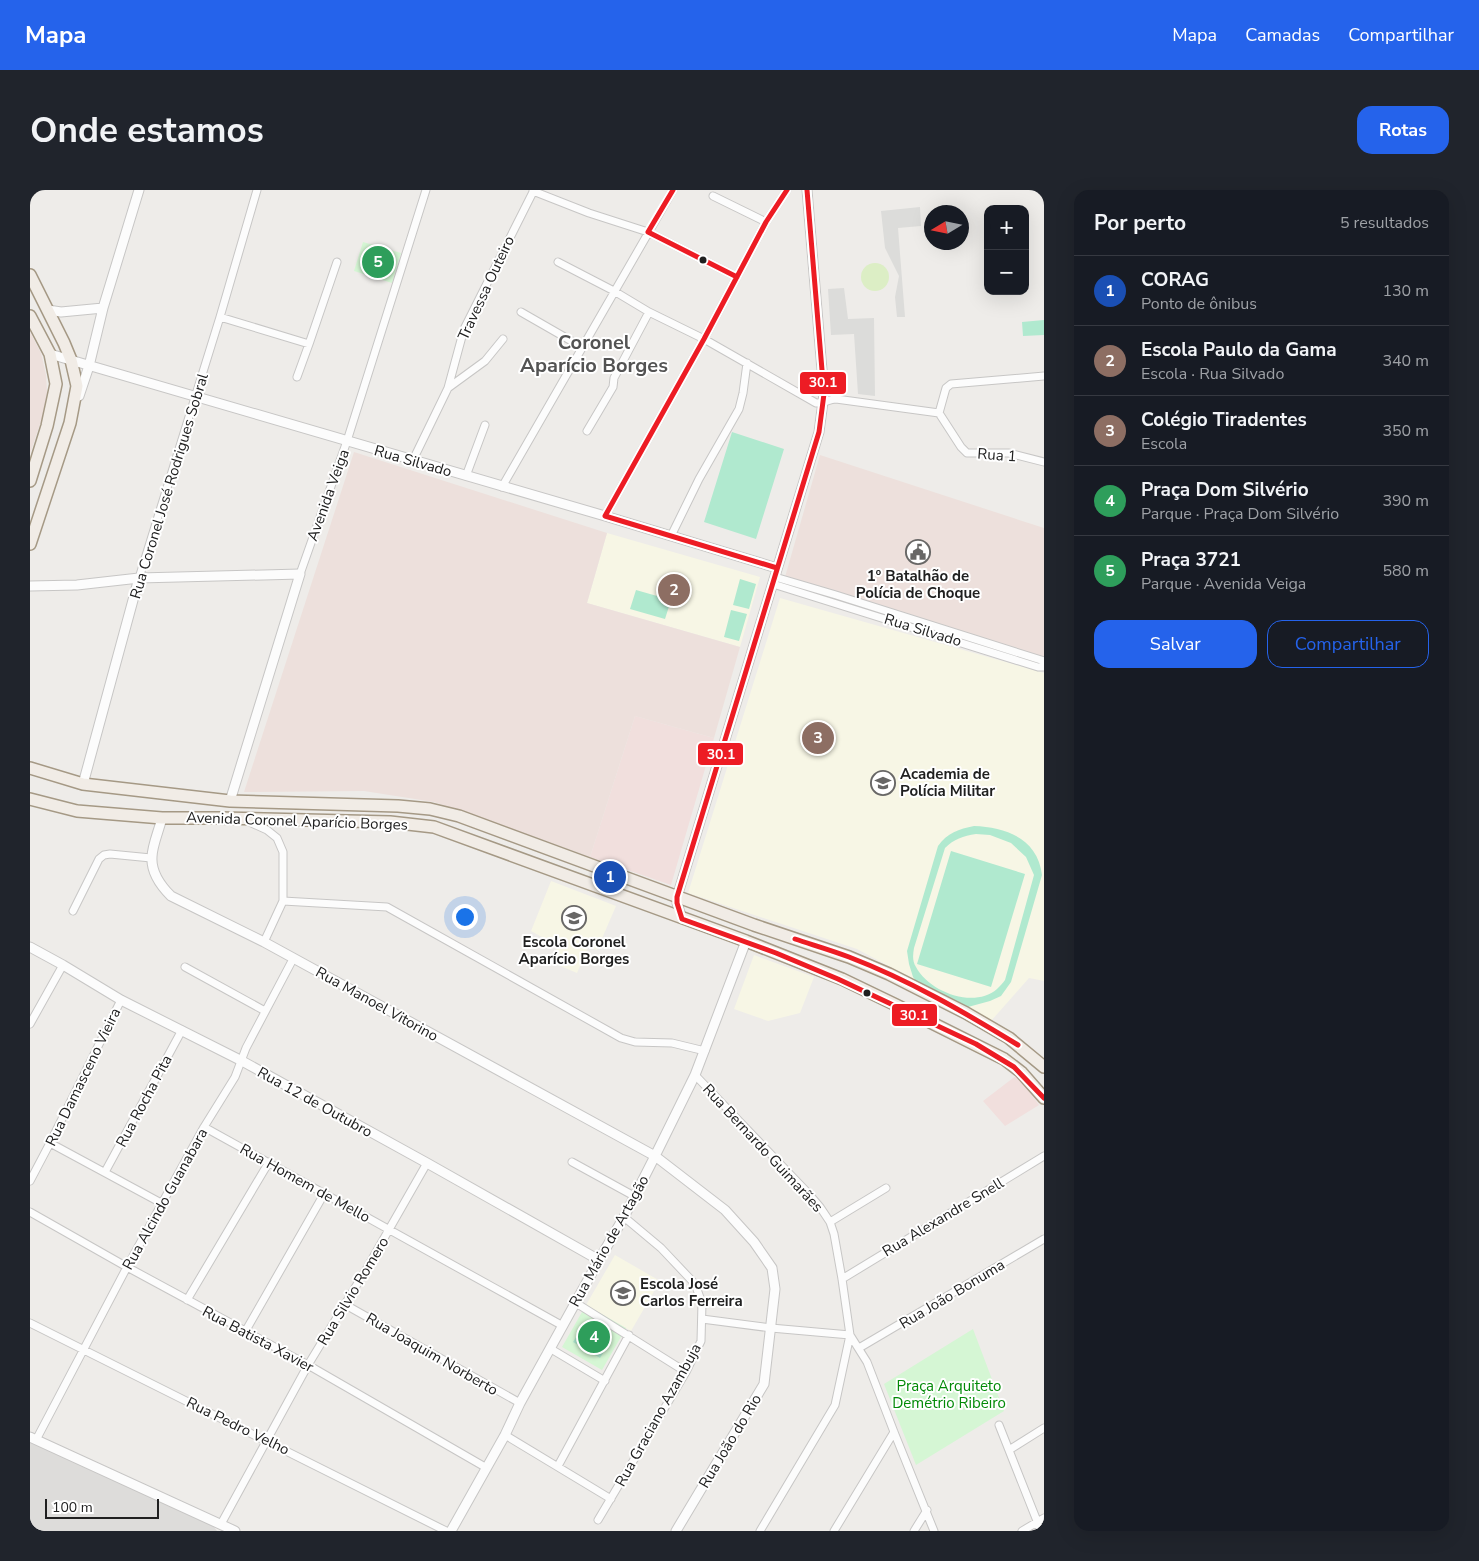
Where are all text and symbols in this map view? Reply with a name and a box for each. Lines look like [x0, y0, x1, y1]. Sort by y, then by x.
text: Mapa [25, 19, 87, 51]
text: Mapa [1172, 23, 1217, 47]
text: Camadas [1245, 23, 1320, 47]
text: Compartilhar [1348, 23, 1454, 47]
button: Rotas [1357, 106, 1449, 154]
text: Onde estamos [30, 107, 264, 154]
north arrow [924, 205, 969, 250]
map controls [984, 205, 1029, 295]
button: + [984, 205, 1029, 250]
text: Por perto [1094, 209, 1186, 237]
text: 5 resultados [1340, 212, 1429, 234]
street label: Travessa Outeiro [453, 233, 519, 343]
pin: 5 [362, 243, 394, 281]
button: − [984, 250, 1029, 295]
unlabelled marker [698, 255, 708, 265]
text: CORAG [1141, 267, 1209, 293]
text: 1 [1105, 280, 1115, 302]
text: 130 m [1382, 280, 1429, 302]
text: Ponto de ônibus [1141, 293, 1257, 315]
district label: Coronel Aparício Borges [520, 329, 668, 379]
text: Escola Paulo da Gama [1141, 337, 1337, 363]
text: 2 [1105, 350, 1115, 372]
text: 340 m [1382, 350, 1429, 372]
text: Escola · Rua Silvado [1141, 363, 1284, 385]
street label: Rua Coronel José Rodrigues Sobral [125, 370, 213, 601]
line badge: 30.1 [799, 371, 847, 395]
text: 30.1 [809, 373, 837, 392]
text: Colégio Tiradentes [1141, 407, 1307, 433]
text: 3 [1105, 420, 1115, 442]
text: 350 m [1382, 420, 1429, 442]
text: Escola [1141, 433, 1187, 455]
street label: Rua Silvado [372, 440, 454, 482]
street label: Rua 1 [977, 444, 1017, 466]
street label: Avenida Veiga [302, 446, 354, 544]
text: Praça Dom Silvério [1141, 477, 1309, 503]
text: 4 [1105, 490, 1115, 512]
text: 390 m [1382, 490, 1429, 512]
text: Parque · Praça Dom Silvério [1141, 503, 1339, 525]
public building icon: 1º Batalhão de Polícia de Choque [905, 539, 931, 565]
text: Praça 3721 [1141, 547, 1241, 573]
text: 5 [1105, 560, 1115, 582]
text: 580 m [1382, 560, 1429, 582]
place label: 1º Batalhão de Polícia de Choque [856, 566, 980, 603]
pin: 2 [658, 571, 690, 609]
text: Parque · Avenida Veiga [1141, 573, 1306, 595]
street label: Rua Silvado [882, 609, 964, 651]
button: Salvar [1094, 620, 1257, 668]
button: Compartilhar [1267, 620, 1429, 668]
pin: 3 [802, 719, 834, 757]
line badge: 30.1 [697, 742, 744, 766]
text: 30.1 [707, 745, 735, 764]
place label: Academia de Polícia Militar [900, 764, 995, 801]
school or university icon: Academia de Polícia Militar [870, 770, 896, 796]
street label: Avenida Coronel Aparício Borges [186, 807, 408, 835]
pin: 1 [594, 858, 626, 896]
your location [452, 904, 478, 930]
school or university icon: Escola Coronel Aparício Borges [561, 905, 587, 931]
place label: Escola Coronel Aparício Borges [519, 932, 629, 969]
street label: Rua Manoel Vitorino [312, 962, 442, 1046]
unlabelled marker [862, 988, 872, 998]
line badge: 30.1 [891, 1003, 938, 1027]
street label: Rua Damasceno Vieira [41, 1005, 125, 1149]
text: 30.1 [900, 1006, 928, 1025]
street label: Rua Rocha Pita [111, 1051, 177, 1151]
street label: Rua 12 de Outubro [254, 1062, 376, 1142]
street label: Rua Bernardo Guimarães [698, 1080, 828, 1216]
street label: Rua Alcindo Guanabara [118, 1125, 212, 1273]
street label: Rua Homem de Mello [236, 1139, 374, 1227]
street label: Rua Mário de Artagão [564, 1172, 654, 1310]
street label: Rua Alexandre Snell [879, 1173, 1008, 1261]
street label: Rua Silvio Romero [313, 1233, 393, 1349]
street label: Rua João Bonuma [895, 1255, 1009, 1333]
place label: Escola José Carlos Ferreira [640, 1274, 743, 1311]
school or university icon: Escola José Carlos Ferreira [610, 1280, 636, 1306]
street label: Rua Batista Xavier [199, 1301, 318, 1377]
street label: Rua Joaquim Norberto [362, 1308, 502, 1400]
pin: 4 [578, 1318, 610, 1356]
street label: Rua Graciano Azambuja [610, 1340, 706, 1490]
park label: Praça Arquiteto Demétrio Ribeiro [892, 1376, 1006, 1413]
street label: Rua João do Rio [694, 1390, 766, 1492]
street label: Rua Pedro Velho [183, 1392, 293, 1460]
scale bar [45, 1496, 159, 1519]
text: 100 m [52, 1498, 93, 1517]

